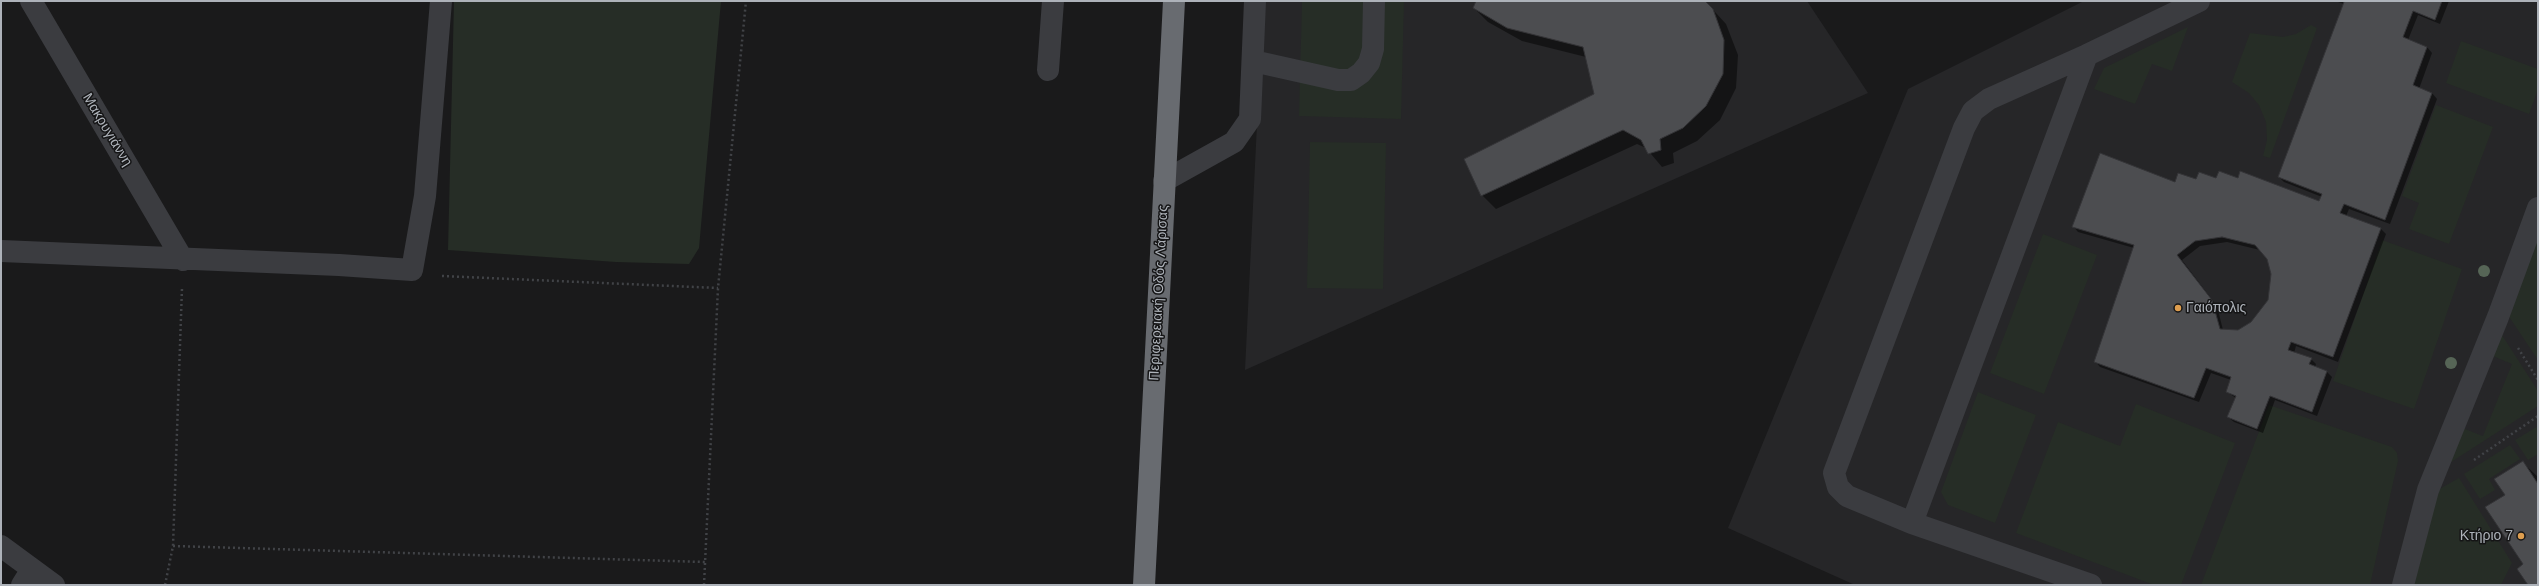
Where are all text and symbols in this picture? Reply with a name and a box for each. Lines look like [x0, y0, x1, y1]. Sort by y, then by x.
street label: Μακρυγιάννη [79, 90, 135, 170]
street label: Περιφερειακή Οδός Λάρισας [1146, 205, 1172, 381]
place label: Γαιόπολις [2186, 300, 2246, 316]
marker: Γαιόπολις [2173, 303, 2183, 313]
place label: Κτήριο 7 [2460, 528, 2513, 544]
marker: Κτήριο 7 [2516, 531, 2526, 541]

